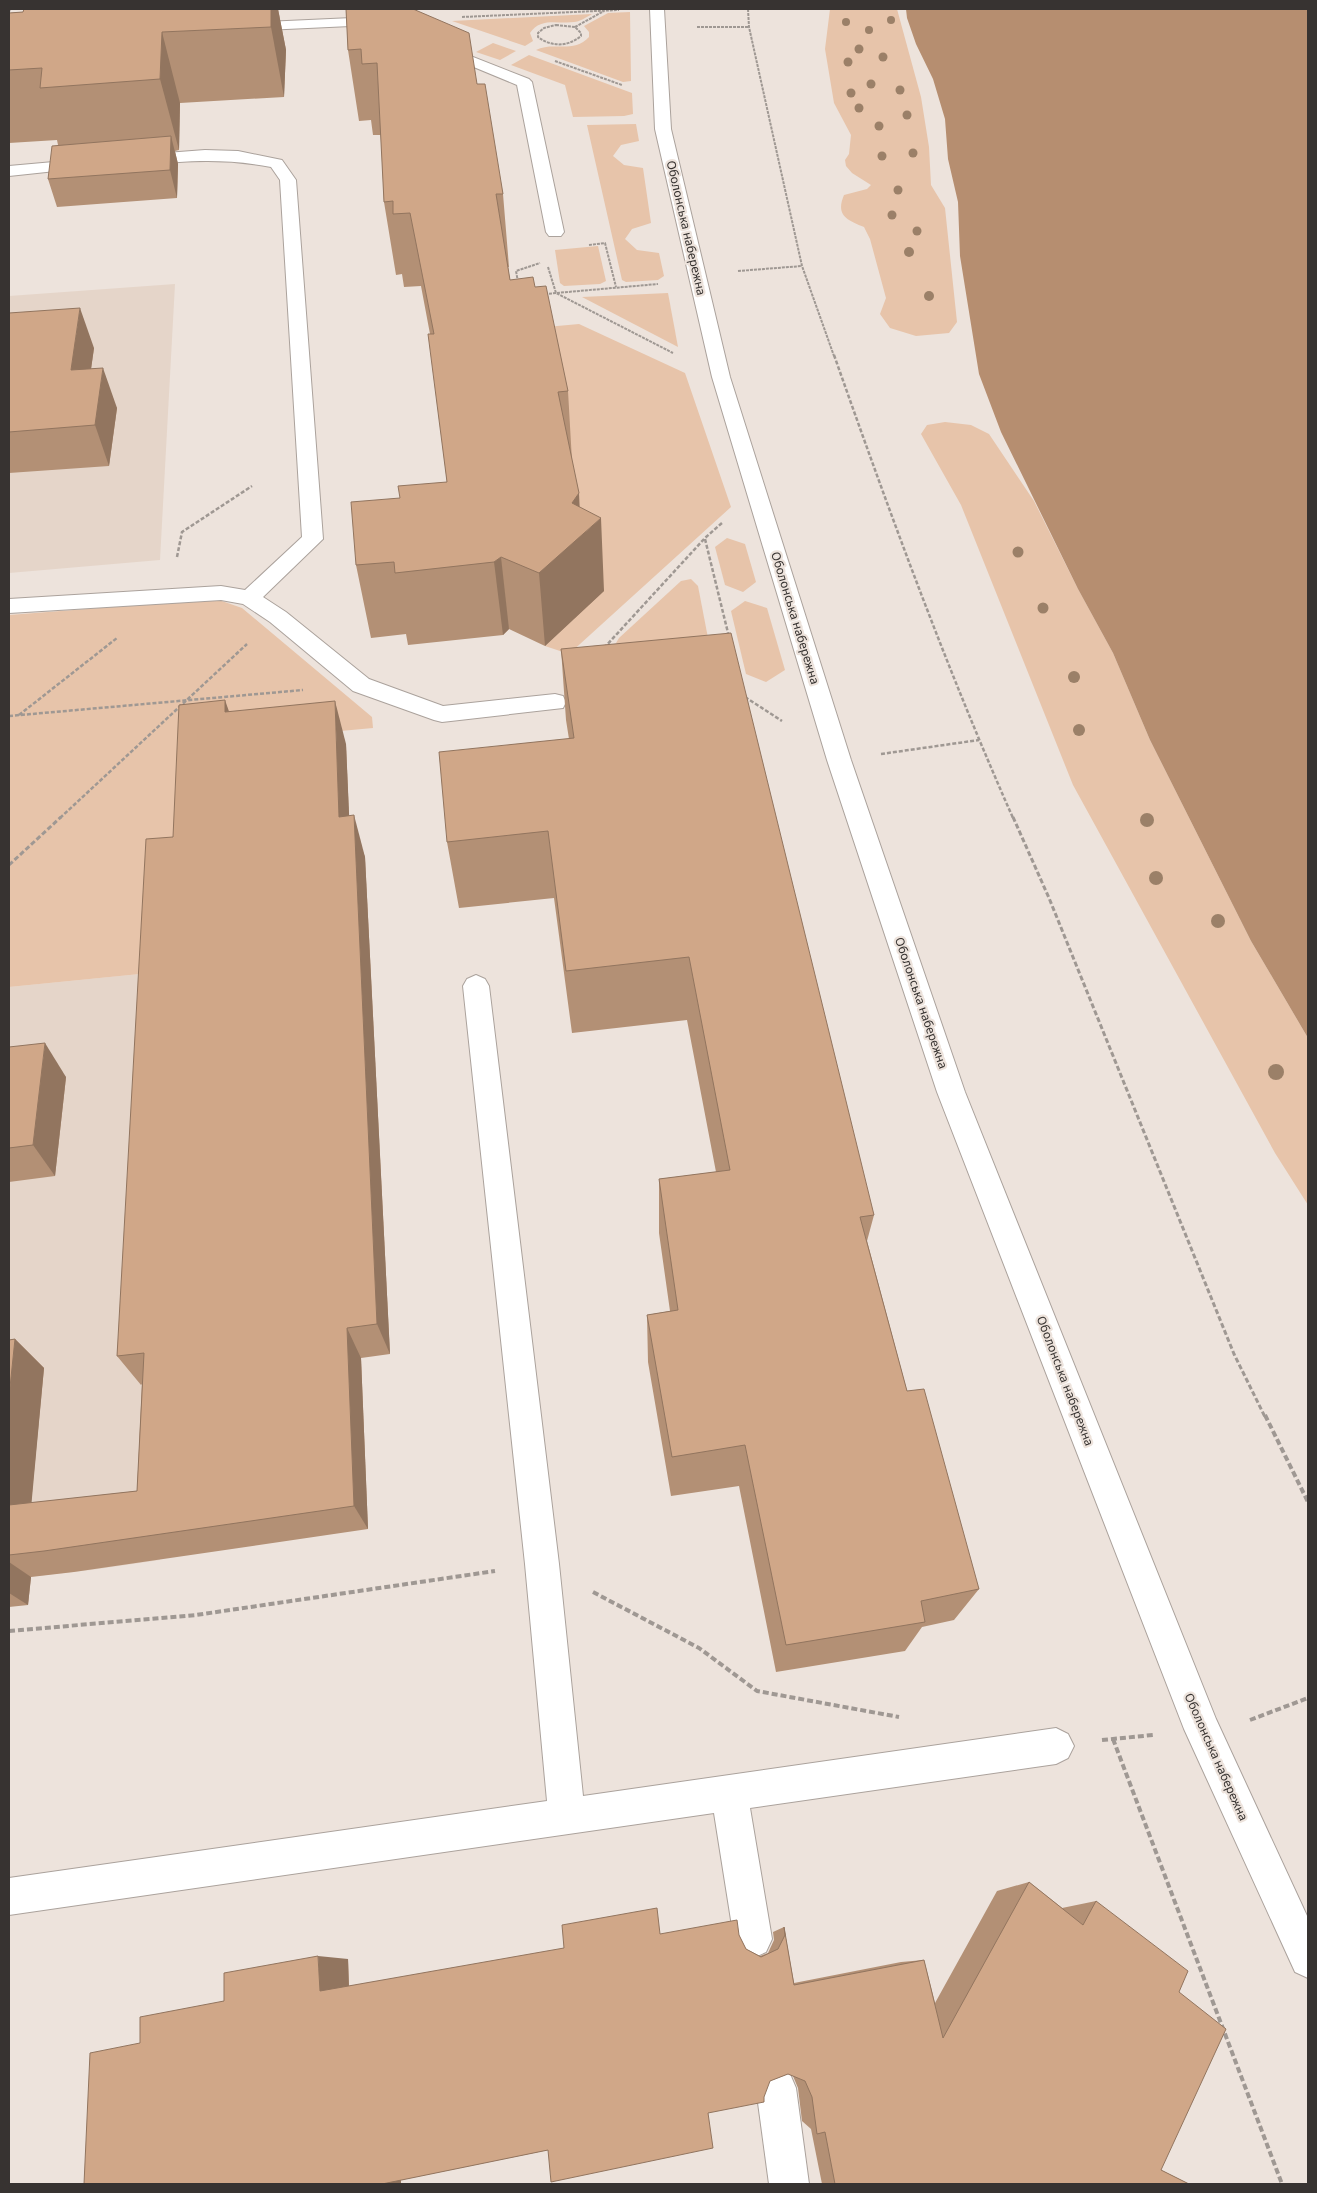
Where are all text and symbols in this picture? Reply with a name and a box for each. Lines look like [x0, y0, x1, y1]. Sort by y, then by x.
street label: Оболонська набережна [663, 159, 710, 297]
street label: Оболонська набережна [767, 549, 824, 686]
street label: Оболонська набережна [891, 935, 952, 1071]
street label: Оболонська набережна [1033, 1313, 1098, 1448]
street label: Оболонська набережна [1181, 1690, 1252, 1823]

